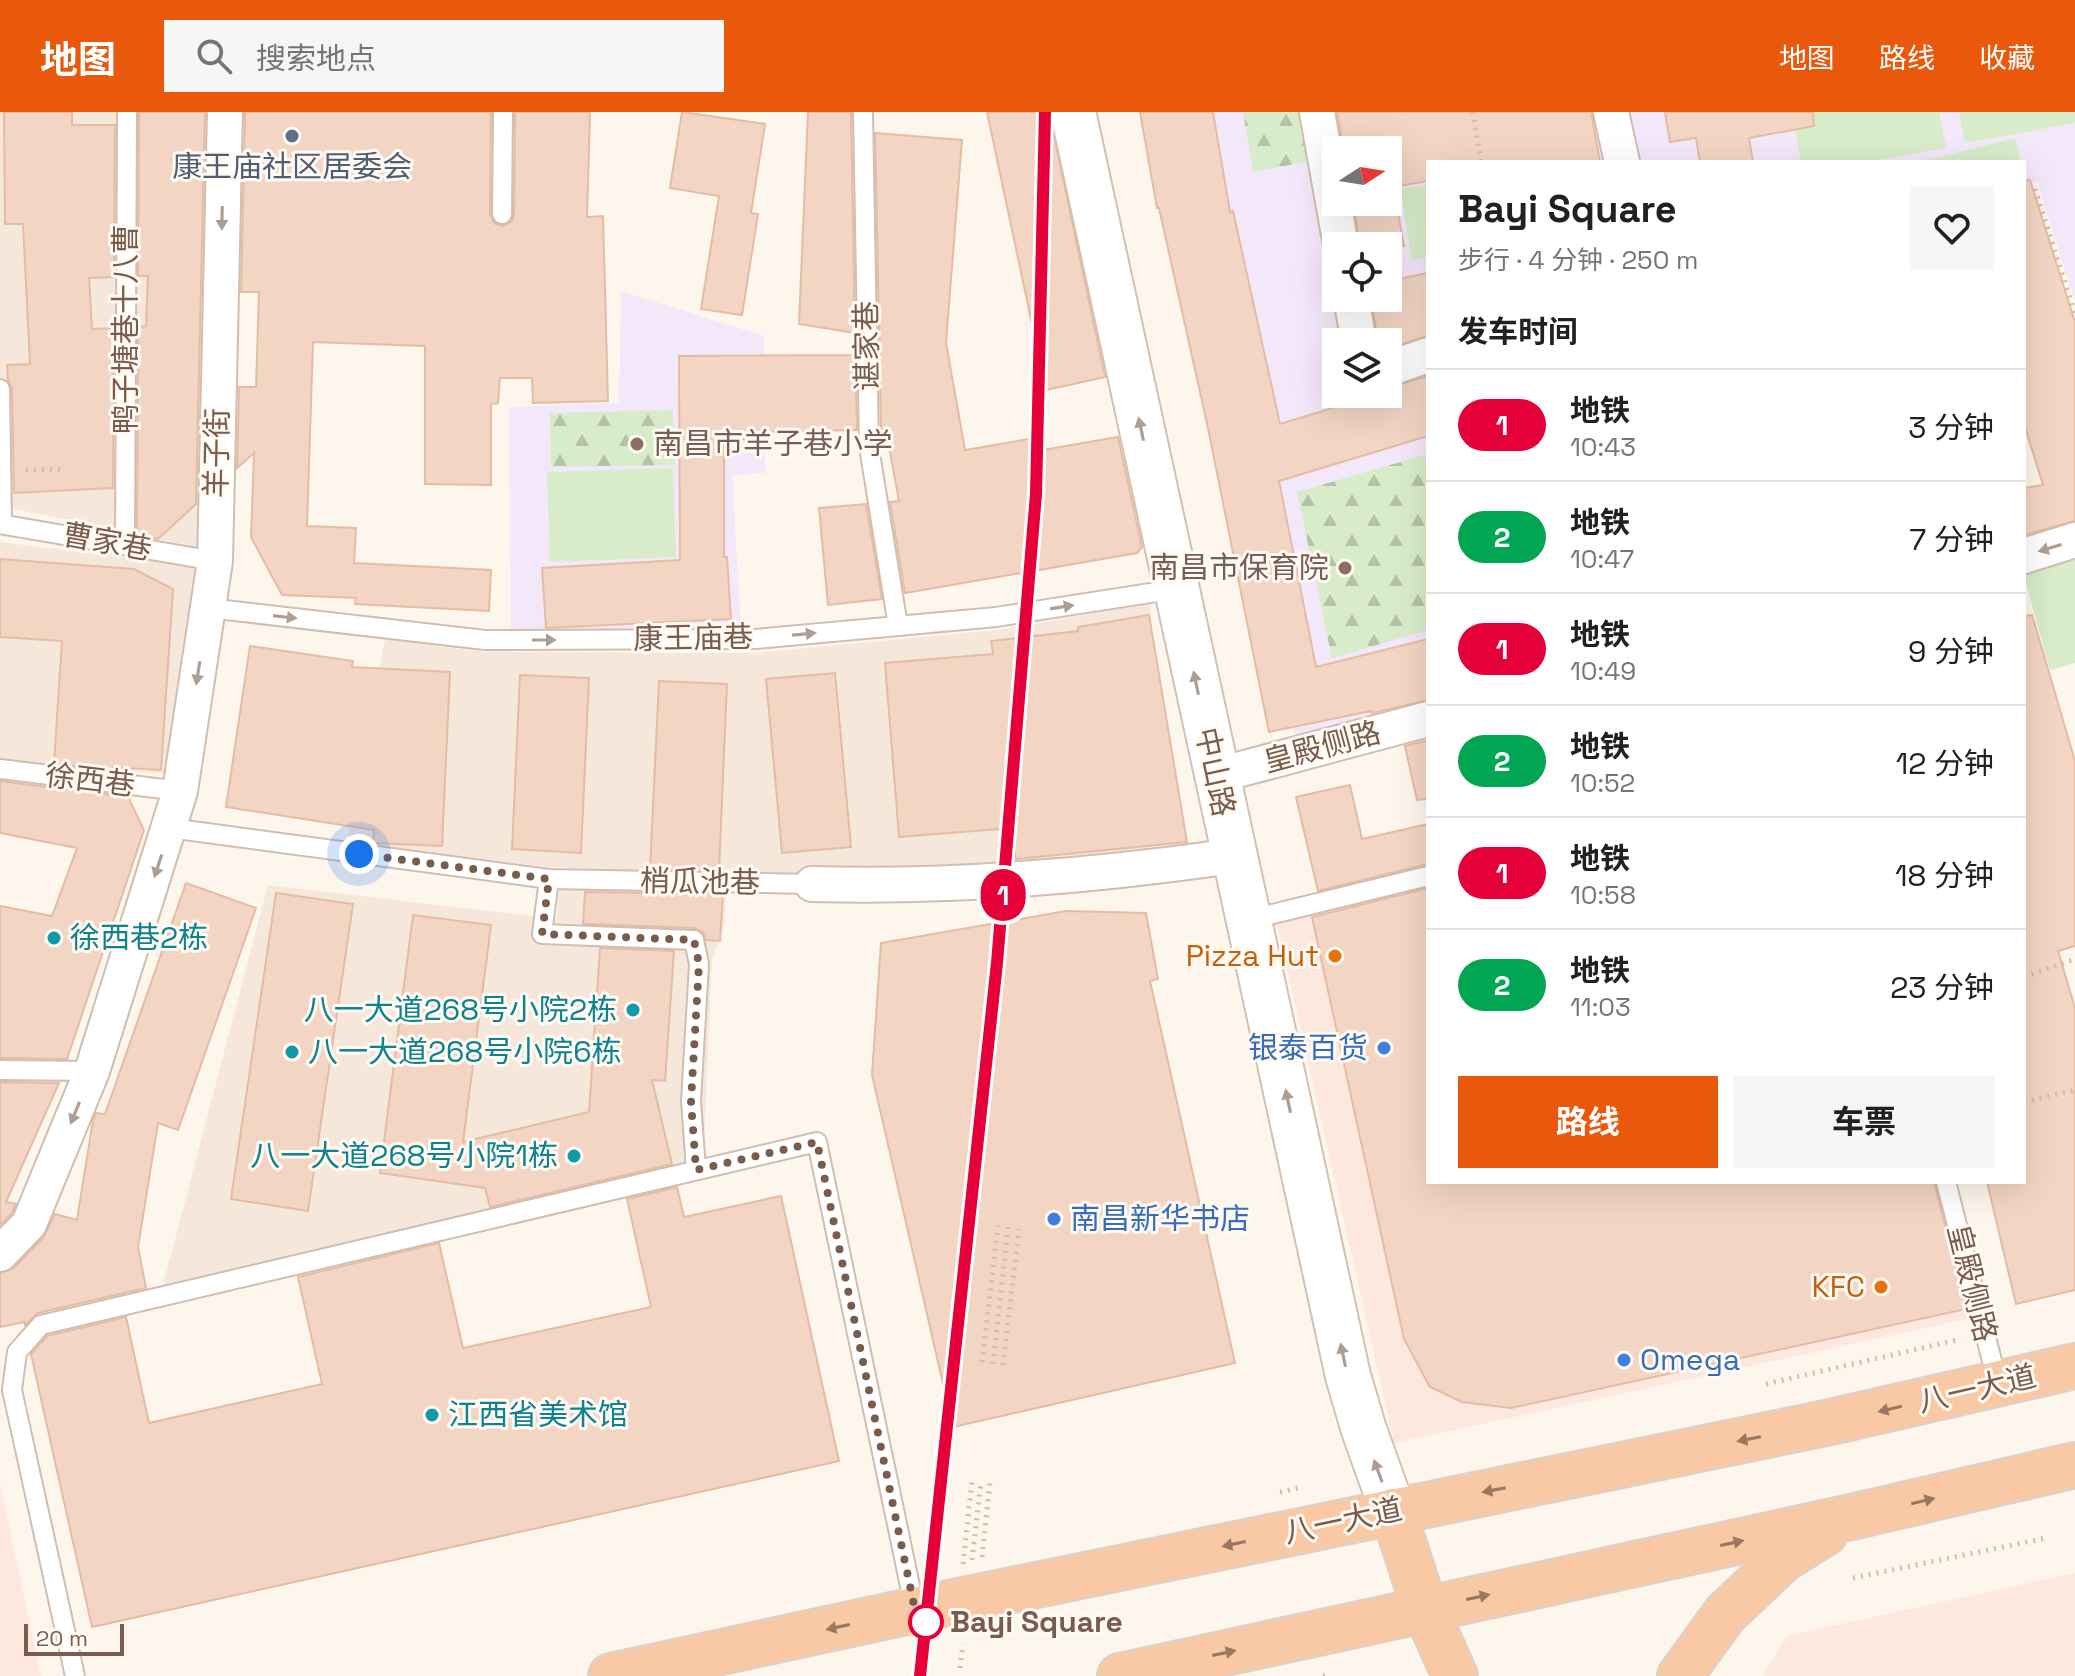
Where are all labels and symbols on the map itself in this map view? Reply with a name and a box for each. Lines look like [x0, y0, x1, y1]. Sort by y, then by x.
marker: 康王庙社区居委会 [283, 127, 301, 145]
north arrow [1322, 136, 1402, 216]
place label: 康王庙社区居委会 [172, 147, 412, 186]
one-way arrow [216, 206, 229, 231]
street label: 鸭子塘巷十八曹 [106, 224, 145, 434]
street label: 谌家巷 [846, 301, 887, 391]
street label: 羊子街 [196, 408, 237, 498]
one-way arrow [1135, 416, 1147, 441]
place label: 南昌市羊子巷小学 [653, 424, 893, 463]
marker: 南昌市羊子巷小学 [628, 435, 646, 453]
street label: 曹家巷 [59, 514, 155, 569]
one-way arrow [2037, 542, 2061, 555]
place label: 南昌市保育院 [1149, 548, 1329, 587]
marker: 南昌市保育院 [1336, 559, 1354, 577]
one-way arrow [1050, 600, 1075, 613]
one-way arrow [273, 610, 298, 623]
street label: 康王庙巷 [633, 617, 753, 658]
one-way arrow [792, 627, 817, 640]
one-way arrow [532, 633, 557, 646]
one-way arrow [191, 660, 204, 685]
one-way arrow [1189, 670, 1202, 695]
street label: 皇殿侧路 [1259, 712, 1385, 781]
street label: 中山路 [1187, 724, 1244, 820]
street label: 徐西巷 [43, 755, 137, 804]
your location [339, 834, 379, 874]
one-way arrow [151, 855, 163, 879]
street label: 梢瓜池巷 [640, 861, 760, 902]
line badge: 1 [977, 869, 1029, 921]
place label: 徐西巷2栋 [70, 918, 208, 957]
marker: 徐西巷2栋 [45, 929, 63, 947]
place label: Pizza Hut [1186, 936, 1319, 975]
marker: Pizza Hut [1326, 947, 1344, 965]
place label: 八一大道268号小院2栋 [304, 990, 617, 1029]
marker: 八一大道268号小院2栋 [624, 1001, 642, 1019]
place label: 银泰百货 [1248, 1028, 1368, 1067]
place label: 八一大道268号小院6栋 [308, 1032, 622, 1071]
marker: 银泰百货 [1375, 1039, 1393, 1057]
marker: 八一大道268号小院6栋 [283, 1043, 301, 1061]
one-way arrow [1281, 1088, 1294, 1113]
one-way arrow [68, 1101, 81, 1125]
place label: 八一大道268号小院1栋 [250, 1136, 558, 1175]
marker: 八一大道268号小院1栋 [565, 1147, 583, 1165]
place label: 南昌新华书店 [1070, 1199, 1250, 1238]
marker: 南昌新华书店 [1045, 1210, 1063, 1228]
street label: 皇殿侧路 [1939, 1220, 2006, 1346]
place label: KFC [1811, 1267, 1865, 1306]
marker: KFC [1872, 1278, 1890, 1296]
place label: Omega [1640, 1340, 1740, 1379]
one-way arrow [1336, 1342, 1349, 1367]
marker: Omega [1615, 1351, 1633, 1369]
street label: 八一大道 [1914, 1356, 2040, 1421]
place label: 江西省美术馆 [448, 1395, 628, 1434]
one-way arrow [1877, 1403, 1902, 1416]
marker: 江西省美术馆 [423, 1406, 441, 1424]
one-way arrow [1736, 1433, 1761, 1446]
one-way arrow [1371, 1458, 1384, 1482]
one-way arrow [1482, 1485, 1507, 1497]
street label: 八一大道 [1280, 1489, 1406, 1552]
one-way arrow [1910, 1494, 1935, 1507]
one-way arrow [1719, 1536, 1744, 1549]
one-way arrow [1222, 1538, 1247, 1551]
one-way arrow [1465, 1590, 1490, 1603]
place label: Bayi Square [950, 1602, 1123, 1641]
marker: Bayi Square [909, 1605, 943, 1639]
scale bar [24, 1620, 124, 1656]
one-way arrow [826, 1621, 851, 1634]
one-way arrow [1211, 1646, 1236, 1659]

